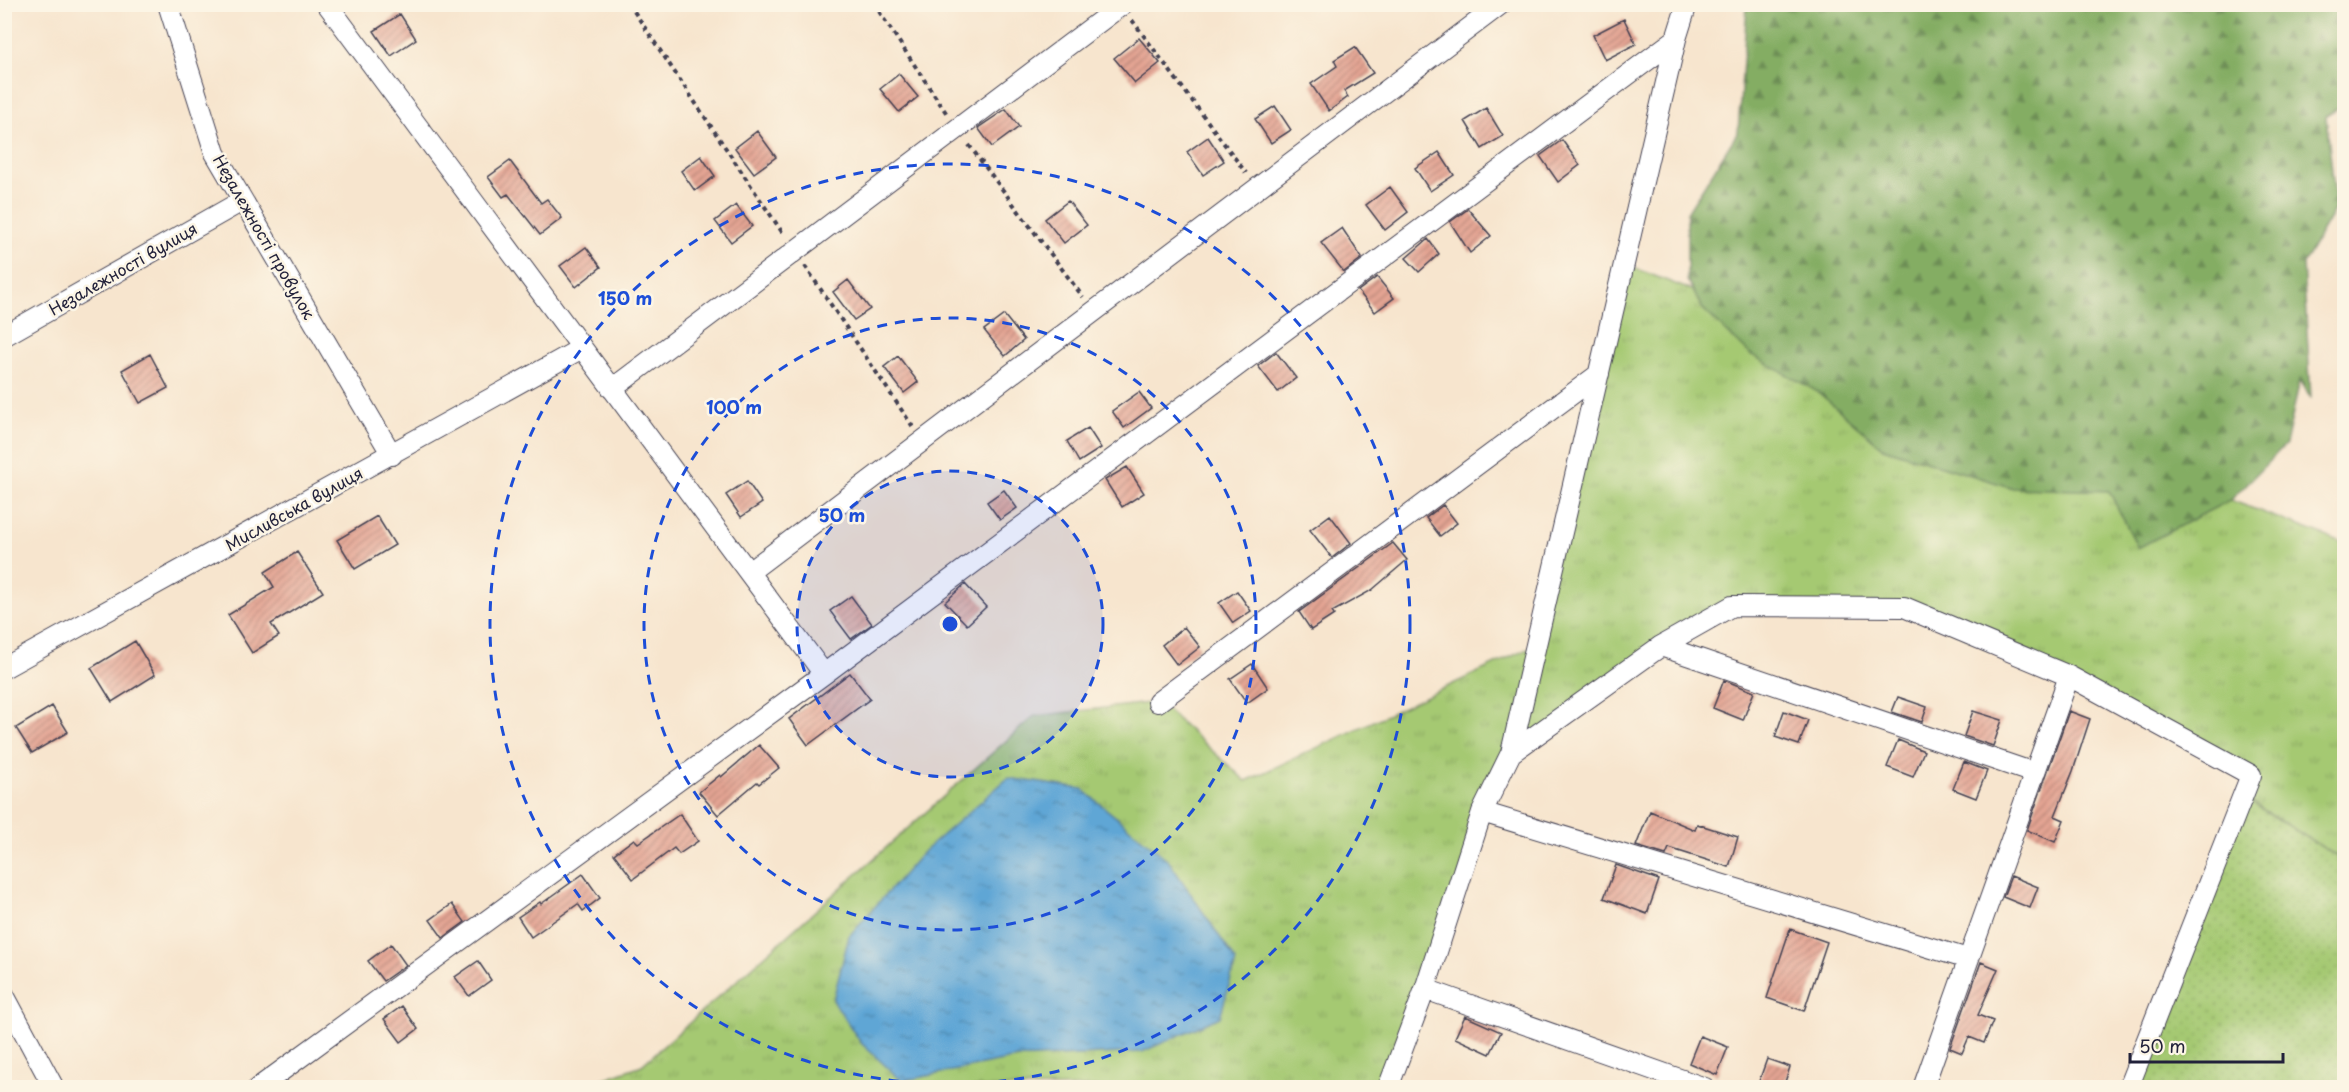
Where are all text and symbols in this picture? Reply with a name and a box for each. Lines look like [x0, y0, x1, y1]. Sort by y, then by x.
street label: Незалежності провулок [208, 150, 322, 324]
street label: Незалежності вулиця [44, 216, 201, 321]
text: 150 m [598, 284, 652, 311]
text: 100 m [706, 393, 762, 420]
street label: Мисливська вулиця [220, 460, 367, 556]
text: 50 m [819, 501, 865, 528]
centre of rings [940, 614, 960, 634]
scale bar [2130, 1026, 2283, 1064]
text: 50 m [2139, 1032, 2186, 1059]

